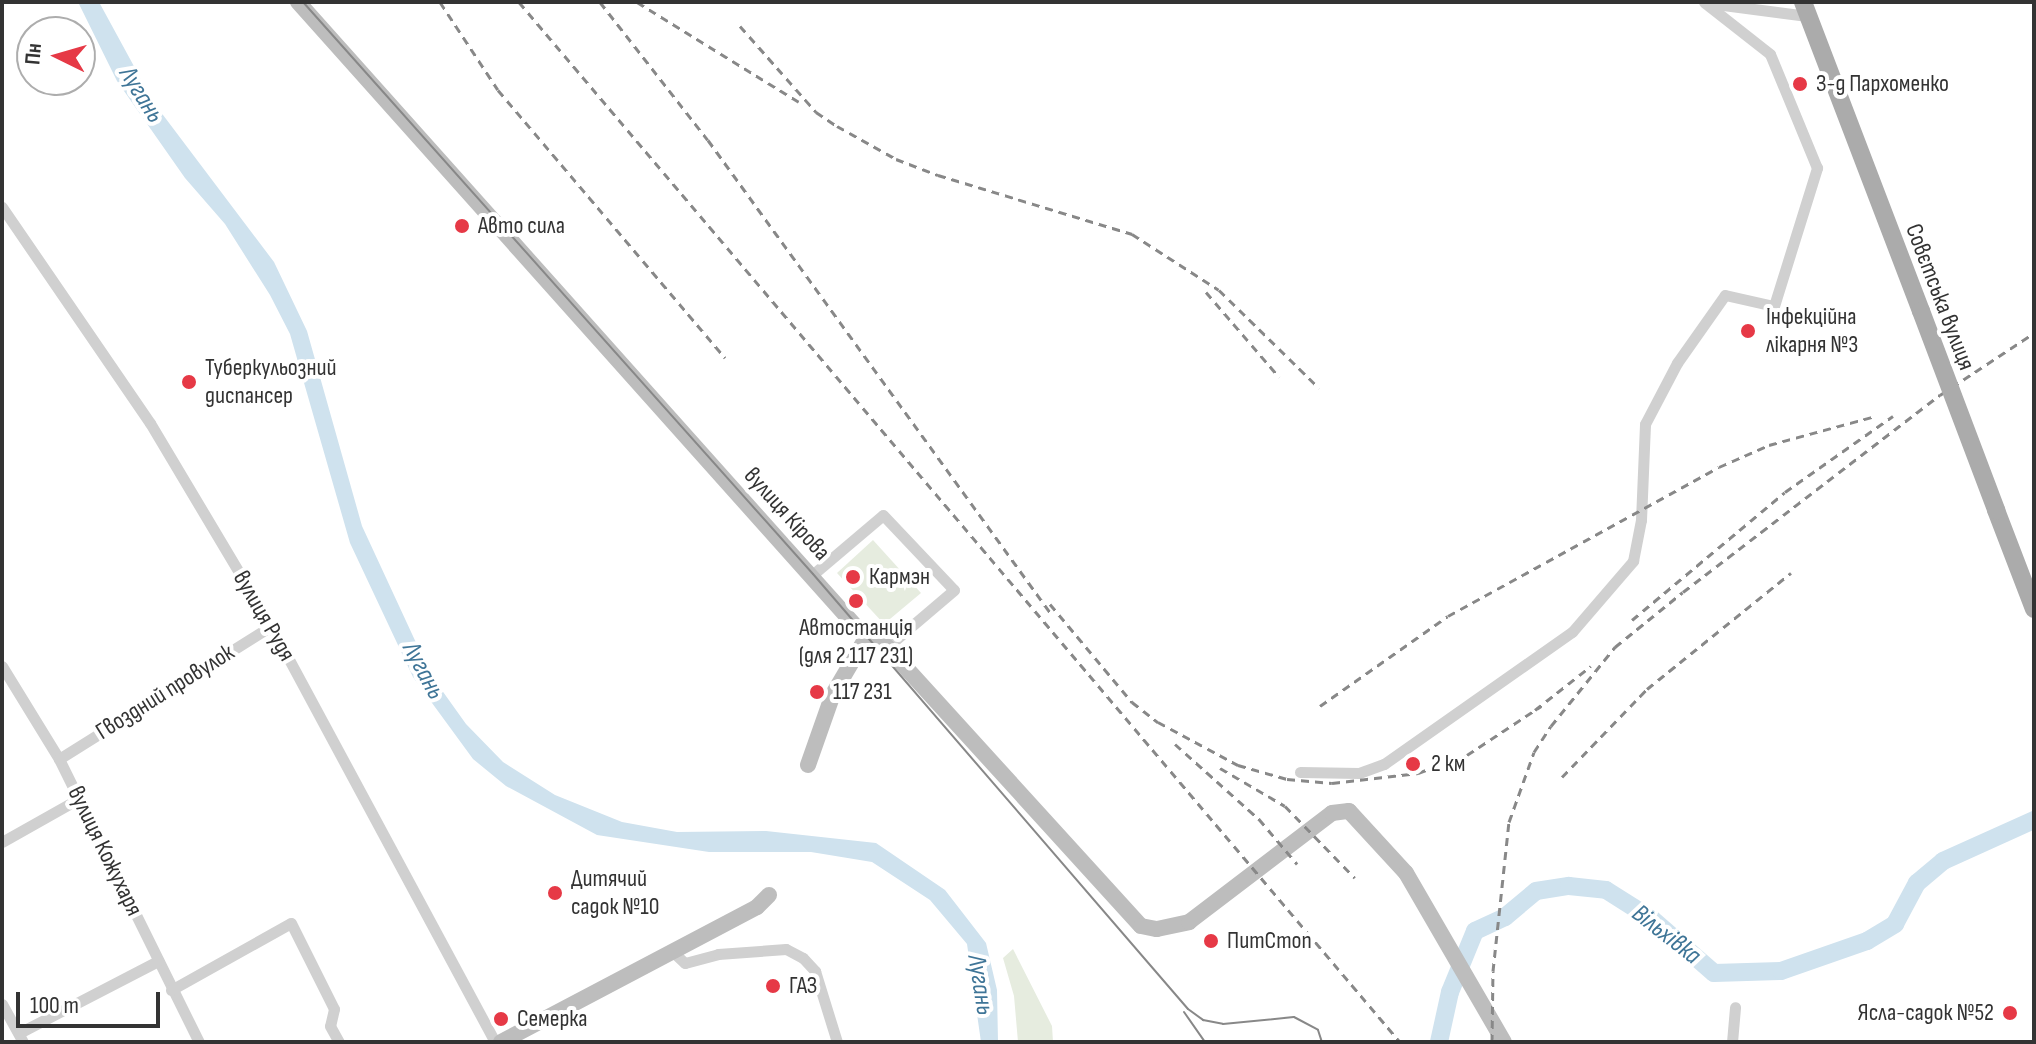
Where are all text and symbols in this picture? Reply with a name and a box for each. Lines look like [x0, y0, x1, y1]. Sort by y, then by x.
north arrow [16, 16, 96, 96]
text: Пн [19, 42, 48, 66]
water label: Лугань [112, 61, 170, 129]
place label: З-д Пархоменко [1816, 70, 1949, 98]
marker: З-д Пархоменко [1791, 75, 1809, 93]
place label: Авто сила [478, 212, 565, 240]
marker: Авто сила [453, 217, 471, 235]
street label: Совєтська вулиця [1899, 220, 1981, 374]
place label: Інфекційна лікарня №3 [1766, 303, 1858, 359]
marker: Інфекційна лікарня №3 [1737, 320, 1759, 342]
place label: Туберкульозний диспансер [205, 354, 336, 410]
marker: Туберкульозний диспансер [180, 373, 198, 391]
street label: вулиця Кірова [738, 462, 836, 566]
place label: Кармэн [869, 563, 930, 591]
street label: вулиця Рудя [227, 566, 301, 666]
marker: Кармэн [844, 568, 862, 586]
marker: Автостанція (для 2 117 231) [847, 592, 865, 610]
place label: Автостанція (для 2 117 231) [799, 614, 913, 670]
water label: Лугань [395, 637, 451, 705]
street label: Гвоздний провулок [90, 638, 240, 746]
place label: 117 231 [833, 678, 892, 706]
marker: 117 231 [808, 683, 826, 701]
place label: 2 км [1431, 750, 1465, 778]
marker: 2 км [1402, 753, 1424, 775]
street label: вулиця Кожухаря [61, 781, 149, 921]
place label: Дитячий садок №10 [571, 865, 659, 921]
marker: Дитячий садок №10 [546, 884, 564, 902]
water label: Вільхівка [1625, 898, 1707, 972]
place label: ПитСтоп [1227, 927, 1312, 955]
marker: ПитСтоп [1202, 932, 1220, 950]
water label: Лугань [960, 953, 1000, 1017]
place label: ГАЗ [789, 972, 817, 1000]
scale bar [20, 976, 164, 1026]
marker: ГАЗ [764, 977, 782, 995]
text: 100 m [30, 991, 79, 1020]
place label: Ясла-садок №52 [1858, 999, 1994, 1027]
marker: Ясла-садок №52 [2001, 1004, 2019, 1022]
place label: Семерка [517, 1005, 588, 1033]
marker: Семерка [492, 1010, 510, 1028]

